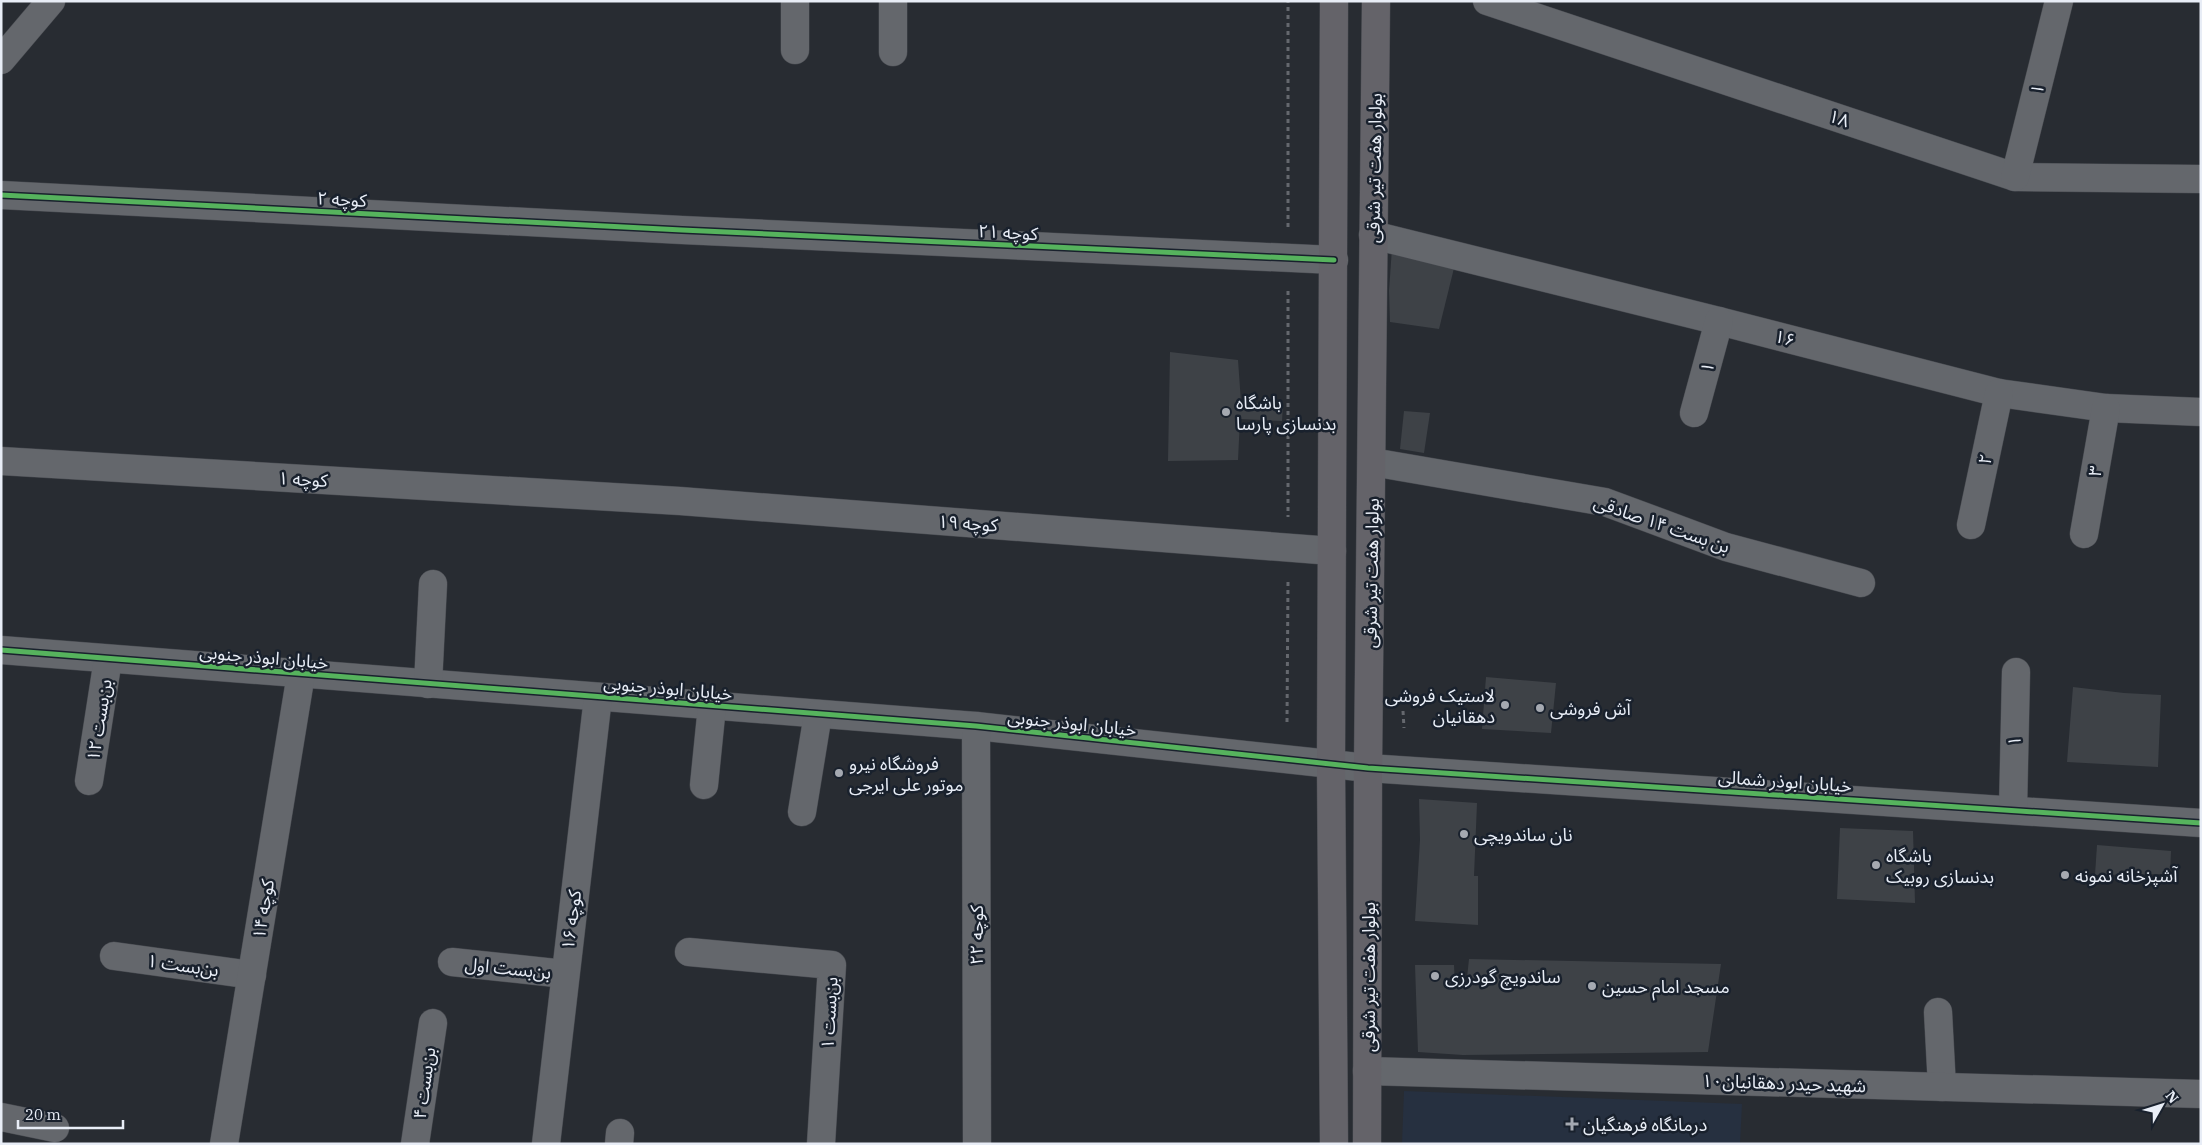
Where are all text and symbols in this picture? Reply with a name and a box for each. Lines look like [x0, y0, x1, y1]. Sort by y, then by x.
street label: ۱ [2025, 81, 2049, 97]
street label: بولوار هفت تیر شرقی [1361, 93, 1387, 243]
street label: ۱۸ [1826, 104, 1852, 132]
street label: کوچه ۲ [317, 186, 368, 212]
street label: کوچه ۲۱ [977, 219, 1039, 245]
street label: ۱۶ [1772, 324, 1798, 352]
street label: ۱ [1695, 359, 1719, 375]
place label: باشگاه بدنسازی پارسا [1236, 391, 1336, 435]
marker: باشگاه بدنسازی پارسا [1220, 406, 1232, 418]
street label: ۲ [1973, 452, 1997, 466]
street label: ۳ [2083, 464, 2107, 478]
street label: کوچه ۱ [278, 466, 329, 492]
street label: بن بست ۱۴ صادقی [1591, 490, 1733, 558]
street label: بولوار هفت تیر شرقی [1358, 498, 1384, 648]
street label: کوچه ۱۹ [937, 509, 999, 537]
street label: خیابان ابوذر جنوبی [198, 640, 330, 674]
street label: خیابان ابوذر جنوبی [602, 671, 734, 705]
street label: بن‌بست ۱۲ [81, 677, 117, 763]
place label: لاستیک فروشی دهقانیان [1385, 684, 1495, 728]
place label: آش فروشی [1550, 697, 1631, 720]
marker: لاستیک فروشی دهقانیان [1499, 699, 1511, 711]
marker: آش فروشی [1534, 702, 1546, 714]
street label: خیابان ابوذر جنوبی [1006, 705, 1138, 741]
street label: ۱ [2002, 736, 2026, 746]
place label: فروشگاه نیرو موتور علی ایرجی [849, 752, 963, 796]
street label: خیابان ابوذر شمالی [1717, 765, 1853, 797]
marker: فروشگاه نیرو موتور علی ایرجی [833, 767, 845, 779]
place label: نان ساندویچی [1474, 823, 1573, 846]
marker: نان ساندویچی [1458, 828, 1470, 840]
place label: باشگاه بدنسازی روبیک [1886, 844, 1994, 888]
marker: باشگاه بدنسازی روبیک [1870, 859, 1882, 871]
place label: آشپزخانه نمونه [2075, 864, 2178, 887]
marker: آشپزخانه نمونه [2059, 869, 2071, 881]
street label: کوچه ۱۴ [247, 877, 279, 940]
street label: کوچه ۱۶ [556, 888, 586, 951]
street label: بولوار هفت تیر شرقی [1357, 902, 1380, 1052]
street label: کوچه ۲۲ [965, 904, 988, 965]
street label: بن‌بست ۱ [146, 949, 220, 981]
street label: بن‌بست اول [464, 952, 552, 984]
place label: ساندویچ گودرزی [1445, 965, 1561, 990]
marker: ساندویچ گودرزی [1429, 970, 1441, 982]
place label: مسجد امام حسین [1602, 975, 1730, 1001]
street label: بن‌بست ۱ [816, 976, 842, 1050]
marker: مسجد امام حسین [1586, 980, 1598, 992]
street label: بن‌بست ۴ [408, 1046, 440, 1120]
street label: شهید حیدر دهقانیان۱۰ [1702, 1069, 1866, 1097]
north arrow [2137, 1080, 2187, 1130]
text: N [2162, 1087, 2183, 1107]
scale bar [18, 1098, 122, 1130]
text: 20 m [25, 1105, 61, 1124]
place label: درمانگاه فرهنگیان [1583, 1113, 1707, 1136]
marker: درمانگاه فرهنگیان [1565, 1117, 1579, 1131]

